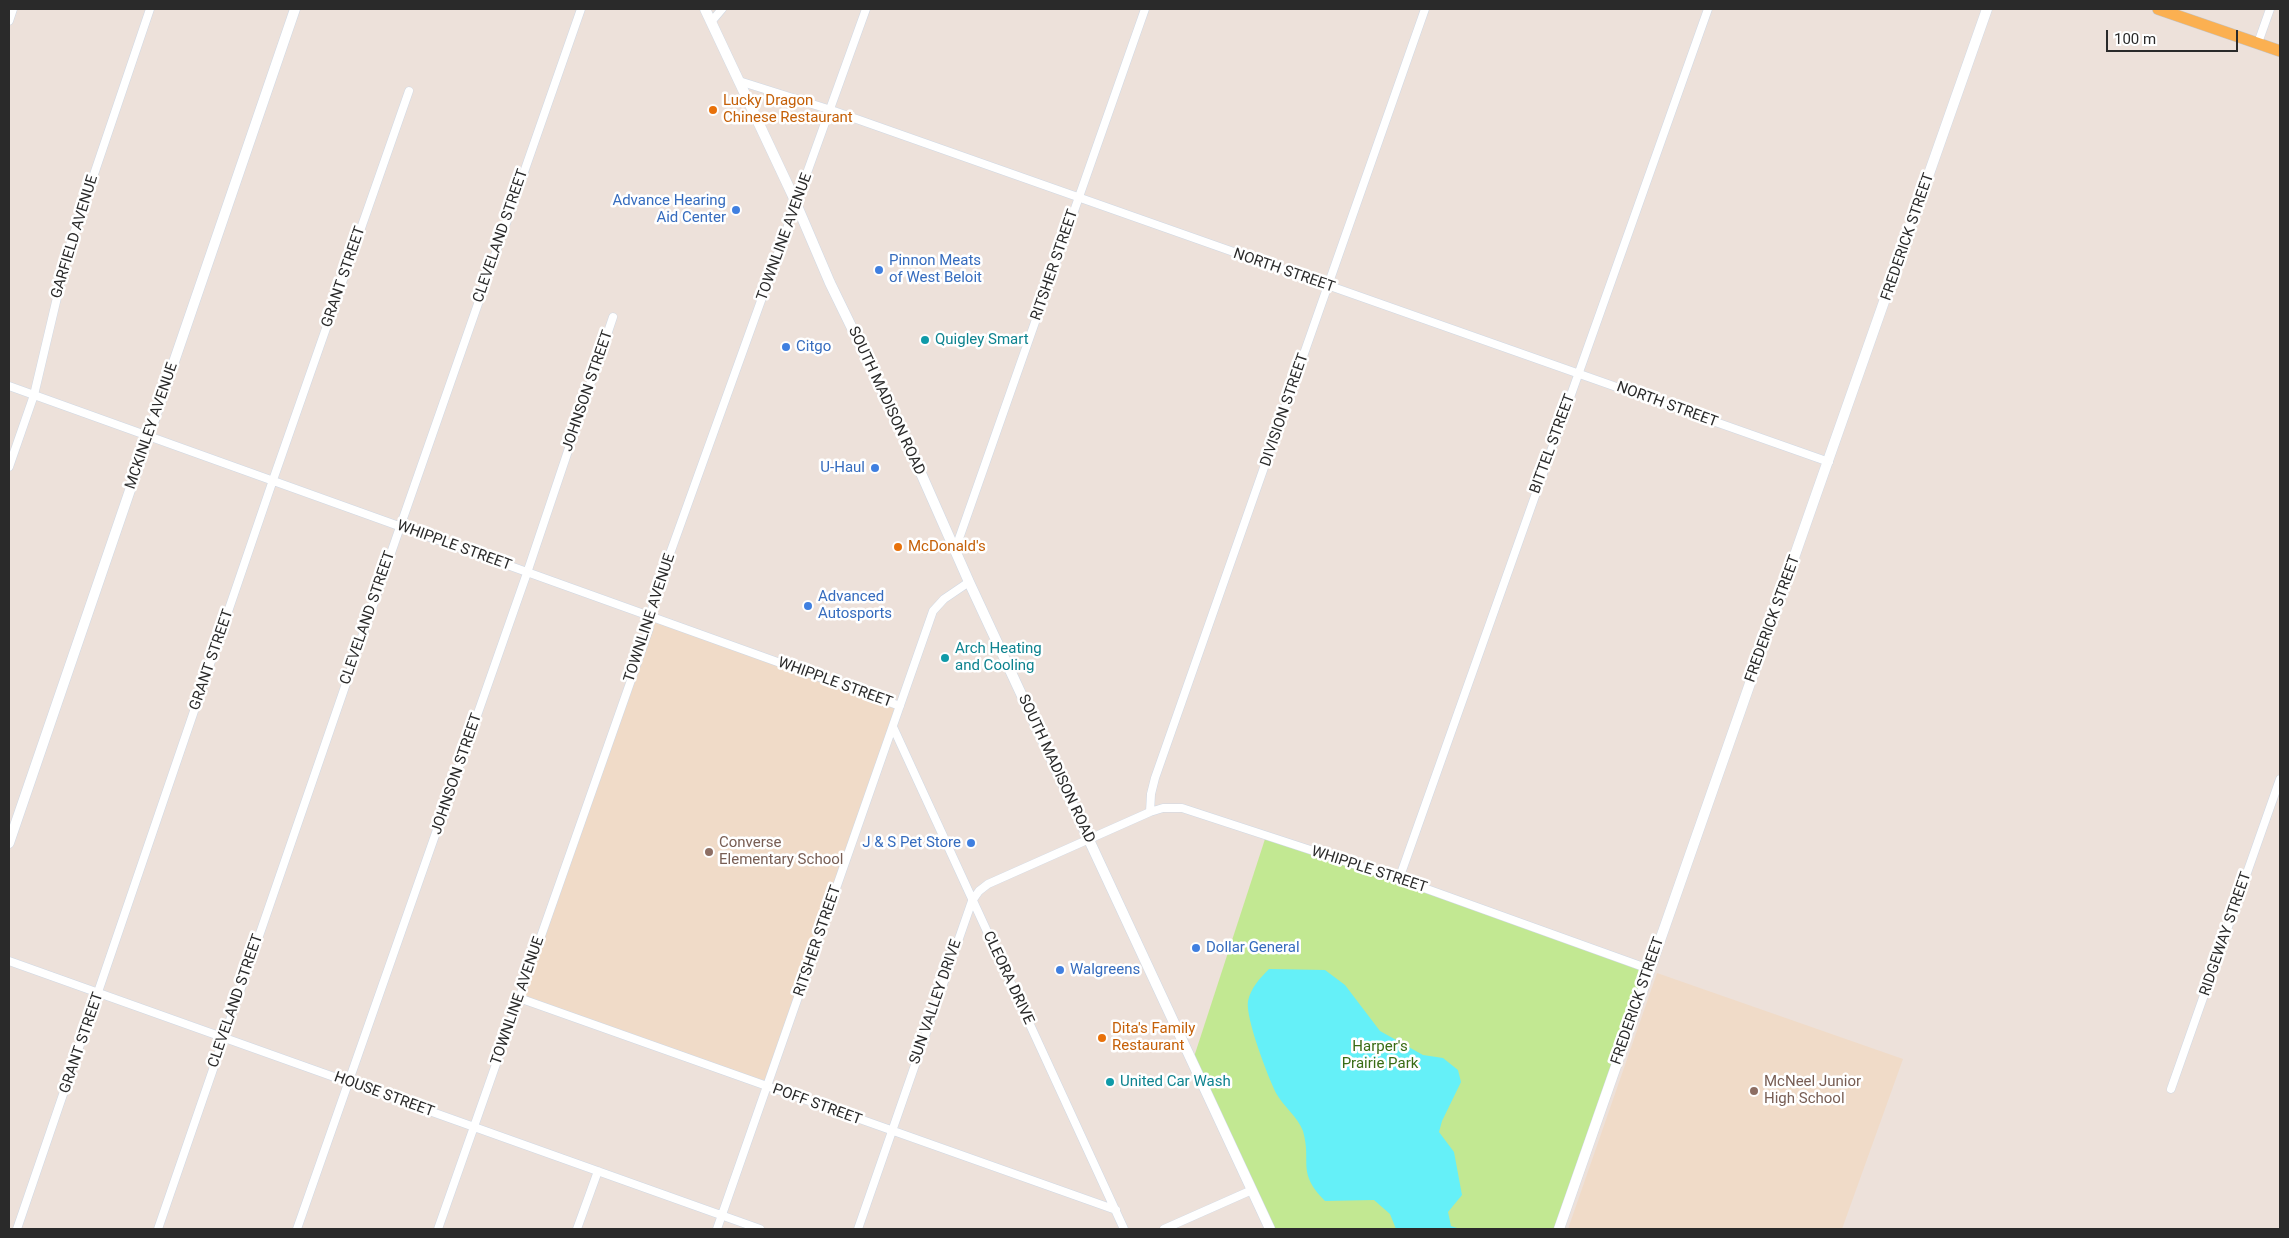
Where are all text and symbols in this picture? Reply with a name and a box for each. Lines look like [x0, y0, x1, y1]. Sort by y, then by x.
scale bar [2109, 20, 2242, 52]
text: 100 m [2114, 30, 2156, 48]
place label: Lucky Dragon Chinese Restaurant [723, 92, 853, 127]
marker: Lucky Dragon Chinese Restaurant [707, 104, 719, 116]
street label: CLEVELAND STREET [470, 167, 532, 305]
street label: TOWNLINE AVENUE [754, 171, 816, 303]
street label: FREDERICK STREET [1878, 171, 1938, 303]
street label: GARFIELD AVENUE [48, 173, 102, 301]
place label: Advance Hearing Aid Center [612, 192, 726, 227]
marker: Advance Hearing Aid Center [730, 204, 742, 216]
street label: RITSHER STREET [1028, 207, 1082, 323]
street label: GRANT STREET [318, 224, 370, 330]
street label: NORTH STREET [1231, 245, 1337, 297]
place label: Pinnon Meats of West Beloit [889, 252, 982, 287]
marker: Pinnon Meats of West Beloit [873, 264, 885, 276]
street label: SOUTH MADISON ROAD [844, 324, 928, 478]
street label: JOHNSON STREET [559, 328, 617, 454]
place label: Quigley Smart [935, 331, 1029, 349]
marker: Quigley Smart [919, 334, 931, 346]
place label: Citgo [796, 338, 831, 356]
marker: Citgo [780, 341, 792, 353]
street label: DIVISION STREET [1257, 351, 1313, 469]
street label: MCKINLEY AVENUE [122, 360, 182, 492]
street label: NORTH STREET [1614, 378, 1720, 432]
street label: BITTEL STREET [1527, 392, 1579, 496]
place label: U-Haul [820, 459, 865, 477]
marker: U-Haul [869, 462, 881, 474]
street label: WHIPPLE STREET [394, 517, 514, 575]
place label: McDonald's [908, 538, 986, 556]
marker: McDonald's [892, 541, 904, 553]
street label: CLEVELAND STREET [337, 549, 399, 687]
street label: TOWNLINE AVENUE [621, 551, 679, 685]
street label: FREDERICK STREET [1742, 553, 1804, 685]
place label: Advanced Autosports [818, 588, 892, 623]
marker: Advanced Autosports [802, 600, 814, 612]
street label: GRANT STREET [186, 607, 238, 713]
place label: Arch Heating and Cooling [955, 640, 1042, 675]
marker: Arch Heating and Cooling [939, 652, 951, 664]
street label: WHIPPLE STREET [775, 654, 895, 712]
street label: SOUTH MADISON ROAD [1014, 692, 1098, 846]
street label: JOHNSON STREET [428, 711, 486, 837]
place label: Converse Elementary School [719, 834, 843, 869]
place label: J & S Pet Store [862, 834, 961, 852]
marker: J & S Pet Store [965, 837, 977, 849]
street label: WHIPPLE STREET [1309, 843, 1429, 897]
marker: Converse Elementary School [703, 846, 715, 858]
street label: RIDGEWAY STREET [2196, 870, 2256, 998]
street label: RITSHER STREET [791, 883, 845, 999]
street label: CLEORA DRIVE [979, 929, 1037, 1027]
street label: CLEVELAND STREET [205, 932, 267, 1070]
street label: TOWNLINE AVENUE [488, 935, 548, 1067]
street label: FREDERICK STREET [1608, 935, 1668, 1067]
street label: SUN VALLEY DRIVE [906, 937, 966, 1067]
place label: Dollar General [1206, 939, 1300, 957]
marker: Dollar General [1190, 942, 1202, 954]
place label: Walgreens [1070, 961, 1140, 979]
marker: Walgreens [1054, 964, 1066, 976]
street label: GRANT STREET [56, 990, 108, 1096]
place label: Dita's Family Restaurant [1112, 1020, 1195, 1055]
marker: Dita's Family Restaurant [1096, 1032, 1108, 1044]
park label: Harper's Prairie Park [1342, 1038, 1418, 1073]
street label: HOUSE STREET [332, 1069, 436, 1121]
place label: United Car Wash [1120, 1073, 1231, 1091]
place label: McNeel Junior High School [1764, 1073, 1861, 1108]
marker: United Car Wash [1104, 1076, 1116, 1088]
street label: POFF STREET [770, 1081, 864, 1129]
marker: McNeel Junior High School [1748, 1085, 1760, 1097]

